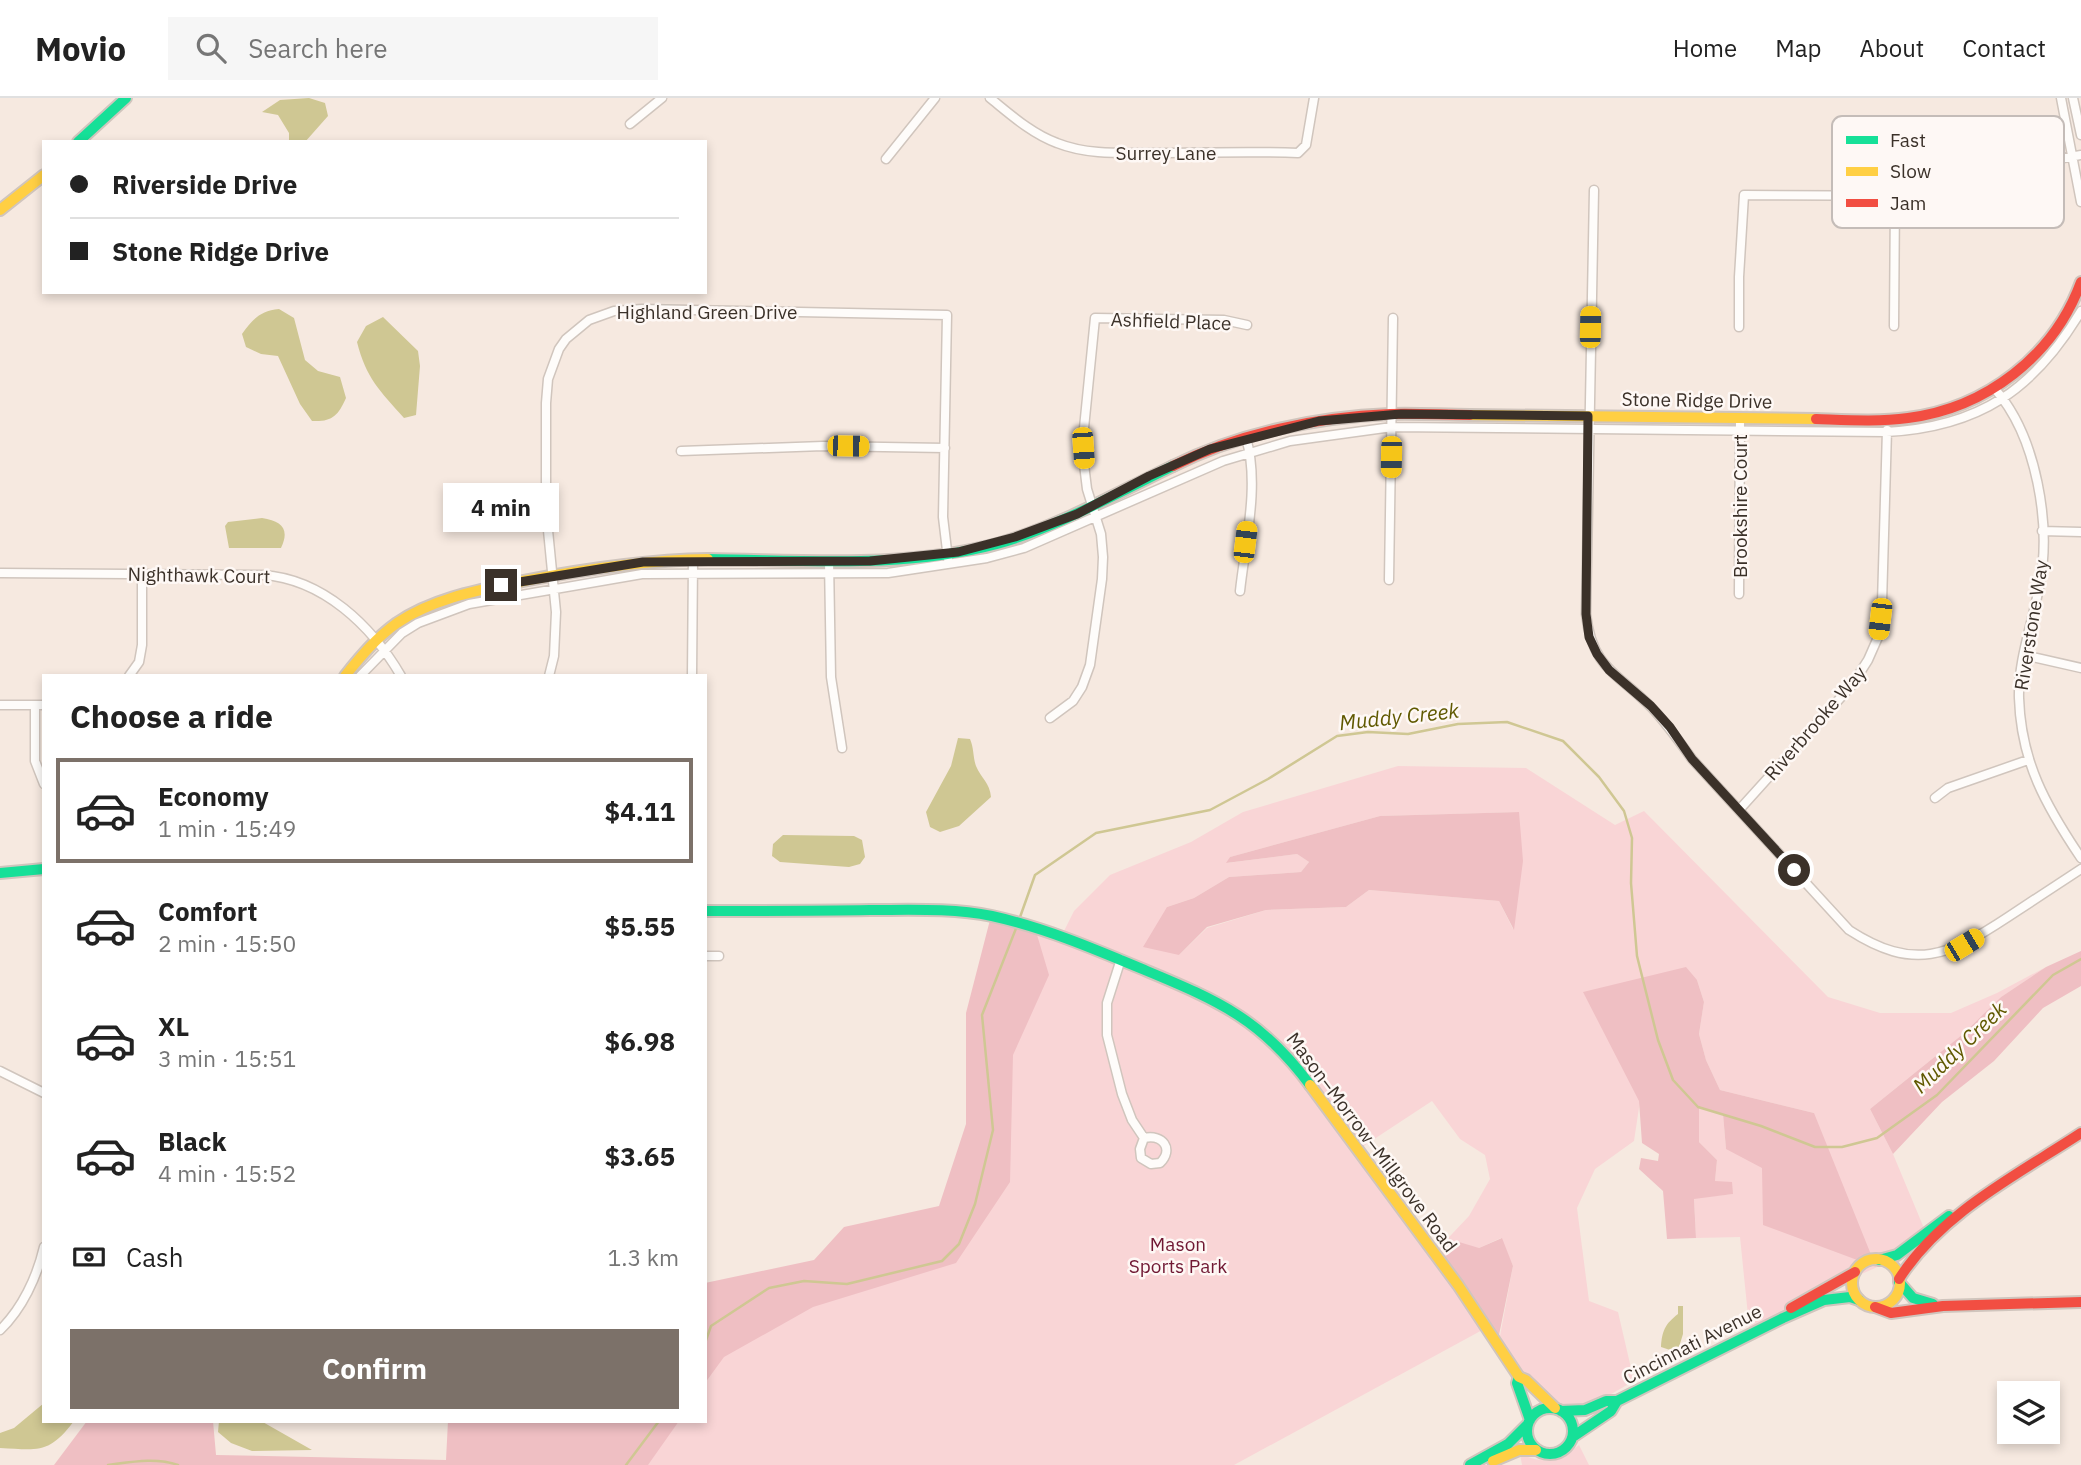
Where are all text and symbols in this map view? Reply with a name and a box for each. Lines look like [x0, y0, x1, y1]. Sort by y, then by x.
search box [168, 17, 658, 80]
text: Movio [35, 27, 126, 70]
icon: search [192, 29, 230, 67]
text: Search here [248, 31, 388, 65]
text: Home [1673, 32, 1737, 64]
text: Map [1775, 32, 1821, 64]
text: About [1859, 32, 1924, 64]
text: Contact [1962, 32, 2046, 64]
legend [1832, 116, 2064, 228]
text: Fast [1890, 128, 1926, 152]
street label: Surrey Lane [1116, 141, 1216, 165]
text: Slow [1890, 159, 1931, 183]
text: Riverside Drive [112, 167, 297, 201]
text: Jam [1890, 191, 1926, 215]
text: Stone Ridge Drive [112, 234, 329, 268]
street label: Highland Green Drive [617, 300, 797, 324]
car [1580, 306, 1601, 348]
street label: Ashfield Place [1110, 307, 1232, 335]
street label: Stone Ridge Drive [1621, 387, 1773, 413]
car [1072, 426, 1095, 470]
street label: Brookshire Court [1728, 434, 1752, 578]
car [827, 435, 870, 457]
car [1381, 436, 1402, 478]
callout: 4 min [443, 484, 559, 532]
text: 4 min [471, 492, 531, 522]
car [1233, 520, 1258, 564]
street label: Riverstone Way [2009, 558, 2053, 692]
street label: Nighthawk Court [127, 562, 271, 588]
route end [485, 569, 517, 601]
car [1868, 597, 1893, 641]
street label: Riverbrooke Way [1759, 661, 1871, 785]
text: Choose a ride [70, 695, 273, 737]
water label: Muddy Creek [1338, 696, 1461, 736]
icon: car [74, 779, 137, 842]
text: Economy [158, 779, 269, 813]
text: $4.11 [605, 794, 675, 828]
text: 1 min · 15:49 [158, 813, 296, 843]
route start [1778, 854, 1810, 886]
icon: car [74, 894, 137, 957]
text: Comfort [158, 894, 257, 928]
text: $5.55 [605, 909, 675, 943]
car [1941, 925, 1988, 965]
text: 2 min · 15:50 [158, 928, 296, 958]
water label: Muddy Creek [1906, 994, 2013, 1099]
icon: car [74, 1009, 137, 1072]
text: XL [158, 1009, 189, 1043]
text: $6.98 [605, 1024, 675, 1058]
street label: Mason–Morrow–Millgrove Road [1281, 1027, 1463, 1257]
text: 3 min · 15:51 [158, 1043, 296, 1073]
icon: car [74, 1124, 137, 1187]
text: Black [158, 1124, 226, 1158]
text: $3.65 [605, 1139, 675, 1173]
text: 4 min · 15:52 [158, 1158, 296, 1188]
park label: Mason Sports Park [1129, 1232, 1227, 1278]
icon: cash [70, 1238, 108, 1276]
text: Cash [126, 1240, 183, 1274]
text: 1.3 km [608, 1242, 679, 1272]
street label: Cincinnati Avenue [1619, 1299, 1765, 1389]
button: Confirm [70, 1329, 679, 1409]
map controls [1997, 1381, 2060, 1444]
button: layers [1997, 1381, 2060, 1444]

